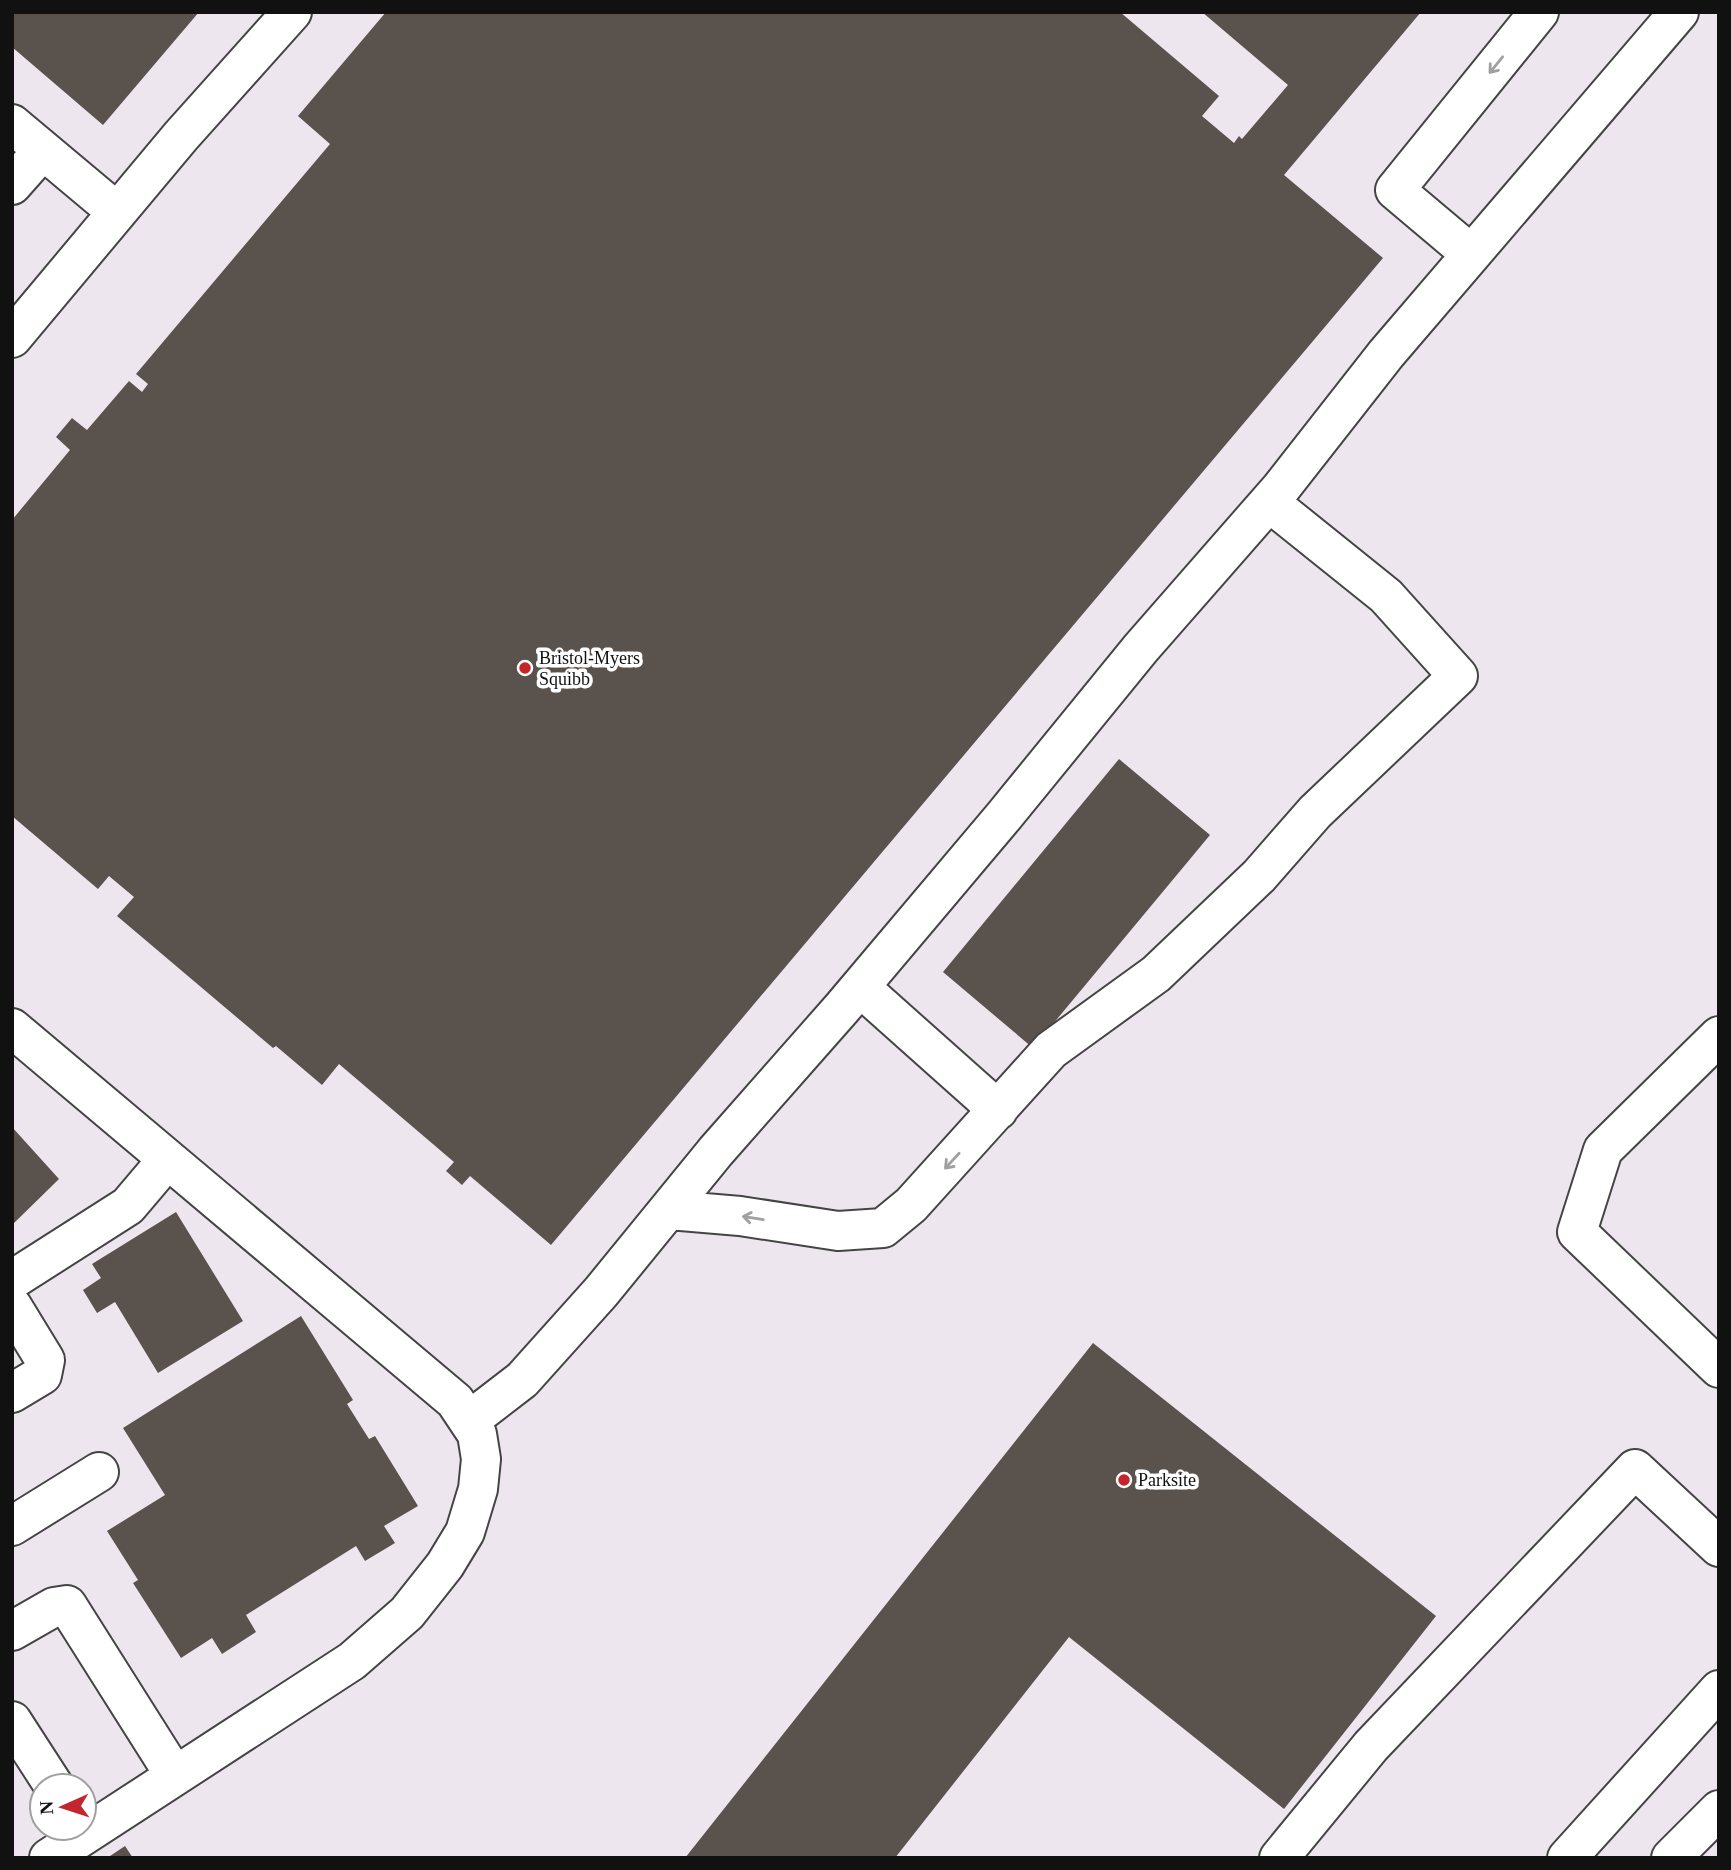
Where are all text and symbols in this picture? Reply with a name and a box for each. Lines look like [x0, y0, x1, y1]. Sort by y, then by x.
one-way arrow [1488, 56, 1503, 74]
place label: Bristol-Myers Squibb [539, 648, 640, 689]
marker: Bristol-Myers Squibb [517, 660, 533, 676]
one-way arrow [943, 1152, 960, 1169]
one-way arrow [742, 1211, 765, 1224]
place label: Parksite [1138, 1470, 1196, 1490]
marker: Parksite [1116, 1472, 1132, 1488]
north arrow [28, 1772, 98, 1842]
text: N [36, 1800, 57, 1815]

